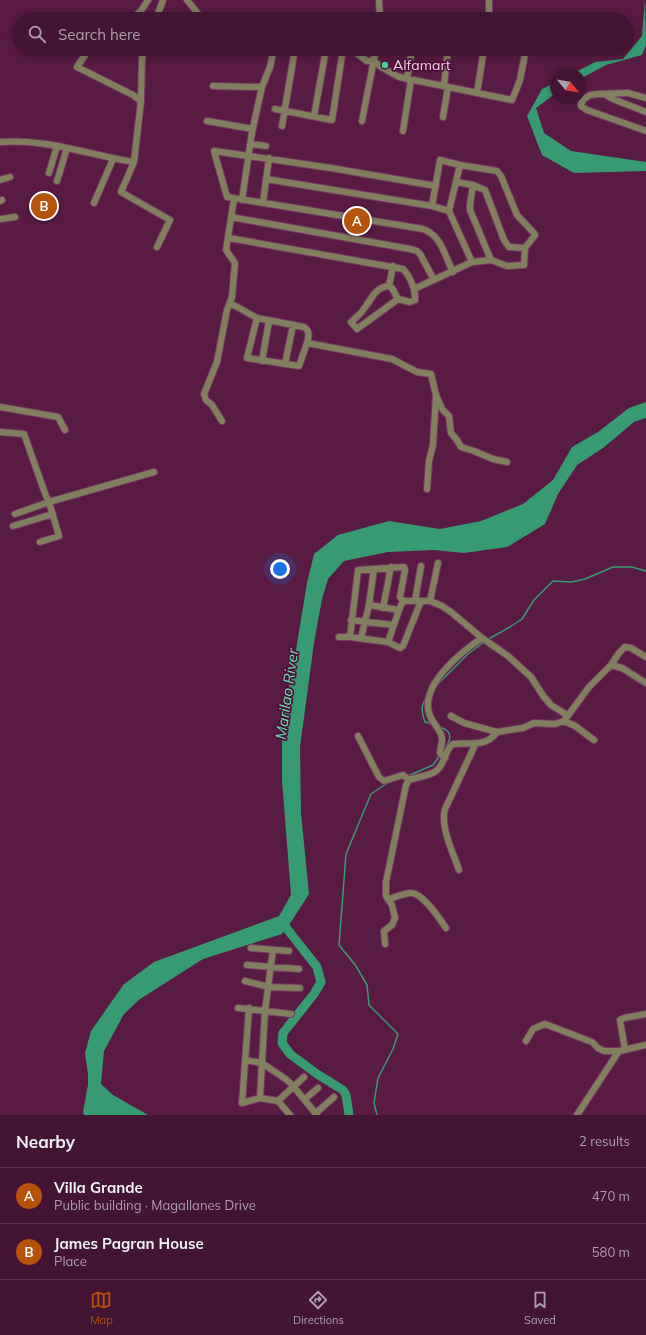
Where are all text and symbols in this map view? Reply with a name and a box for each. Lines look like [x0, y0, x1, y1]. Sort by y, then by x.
search box [12, 12, 634, 56]
icon: search [26, 23, 48, 45]
text: Search here [58, 25, 140, 44]
place label: Alfamart [393, 56, 451, 74]
marker: Alfamart [380, 60, 390, 70]
north arrow [550, 68, 586, 104]
pin: B [31, 191, 57, 221]
pin: A [344, 206, 370, 236]
your location [270, 559, 290, 579]
water label: Marilao River [271, 647, 302, 740]
text: Nearby [16, 1131, 75, 1152]
text: 2 results [579, 1133, 630, 1149]
text: Villa Grande [54, 1178, 143, 1197]
text: A [24, 1188, 34, 1204]
text: 470 m [592, 1188, 630, 1204]
text: Public building · Magallanes Drive [54, 1197, 256, 1213]
text: James Pagran House [54, 1234, 204, 1253]
text: B [25, 1244, 33, 1260]
text: 580 m [592, 1244, 630, 1260]
text: Place [54, 1253, 87, 1269]
tab: Map [90, 1289, 113, 1327]
tab: Directions [293, 1289, 344, 1327]
tab: Saved [524, 1289, 556, 1327]

